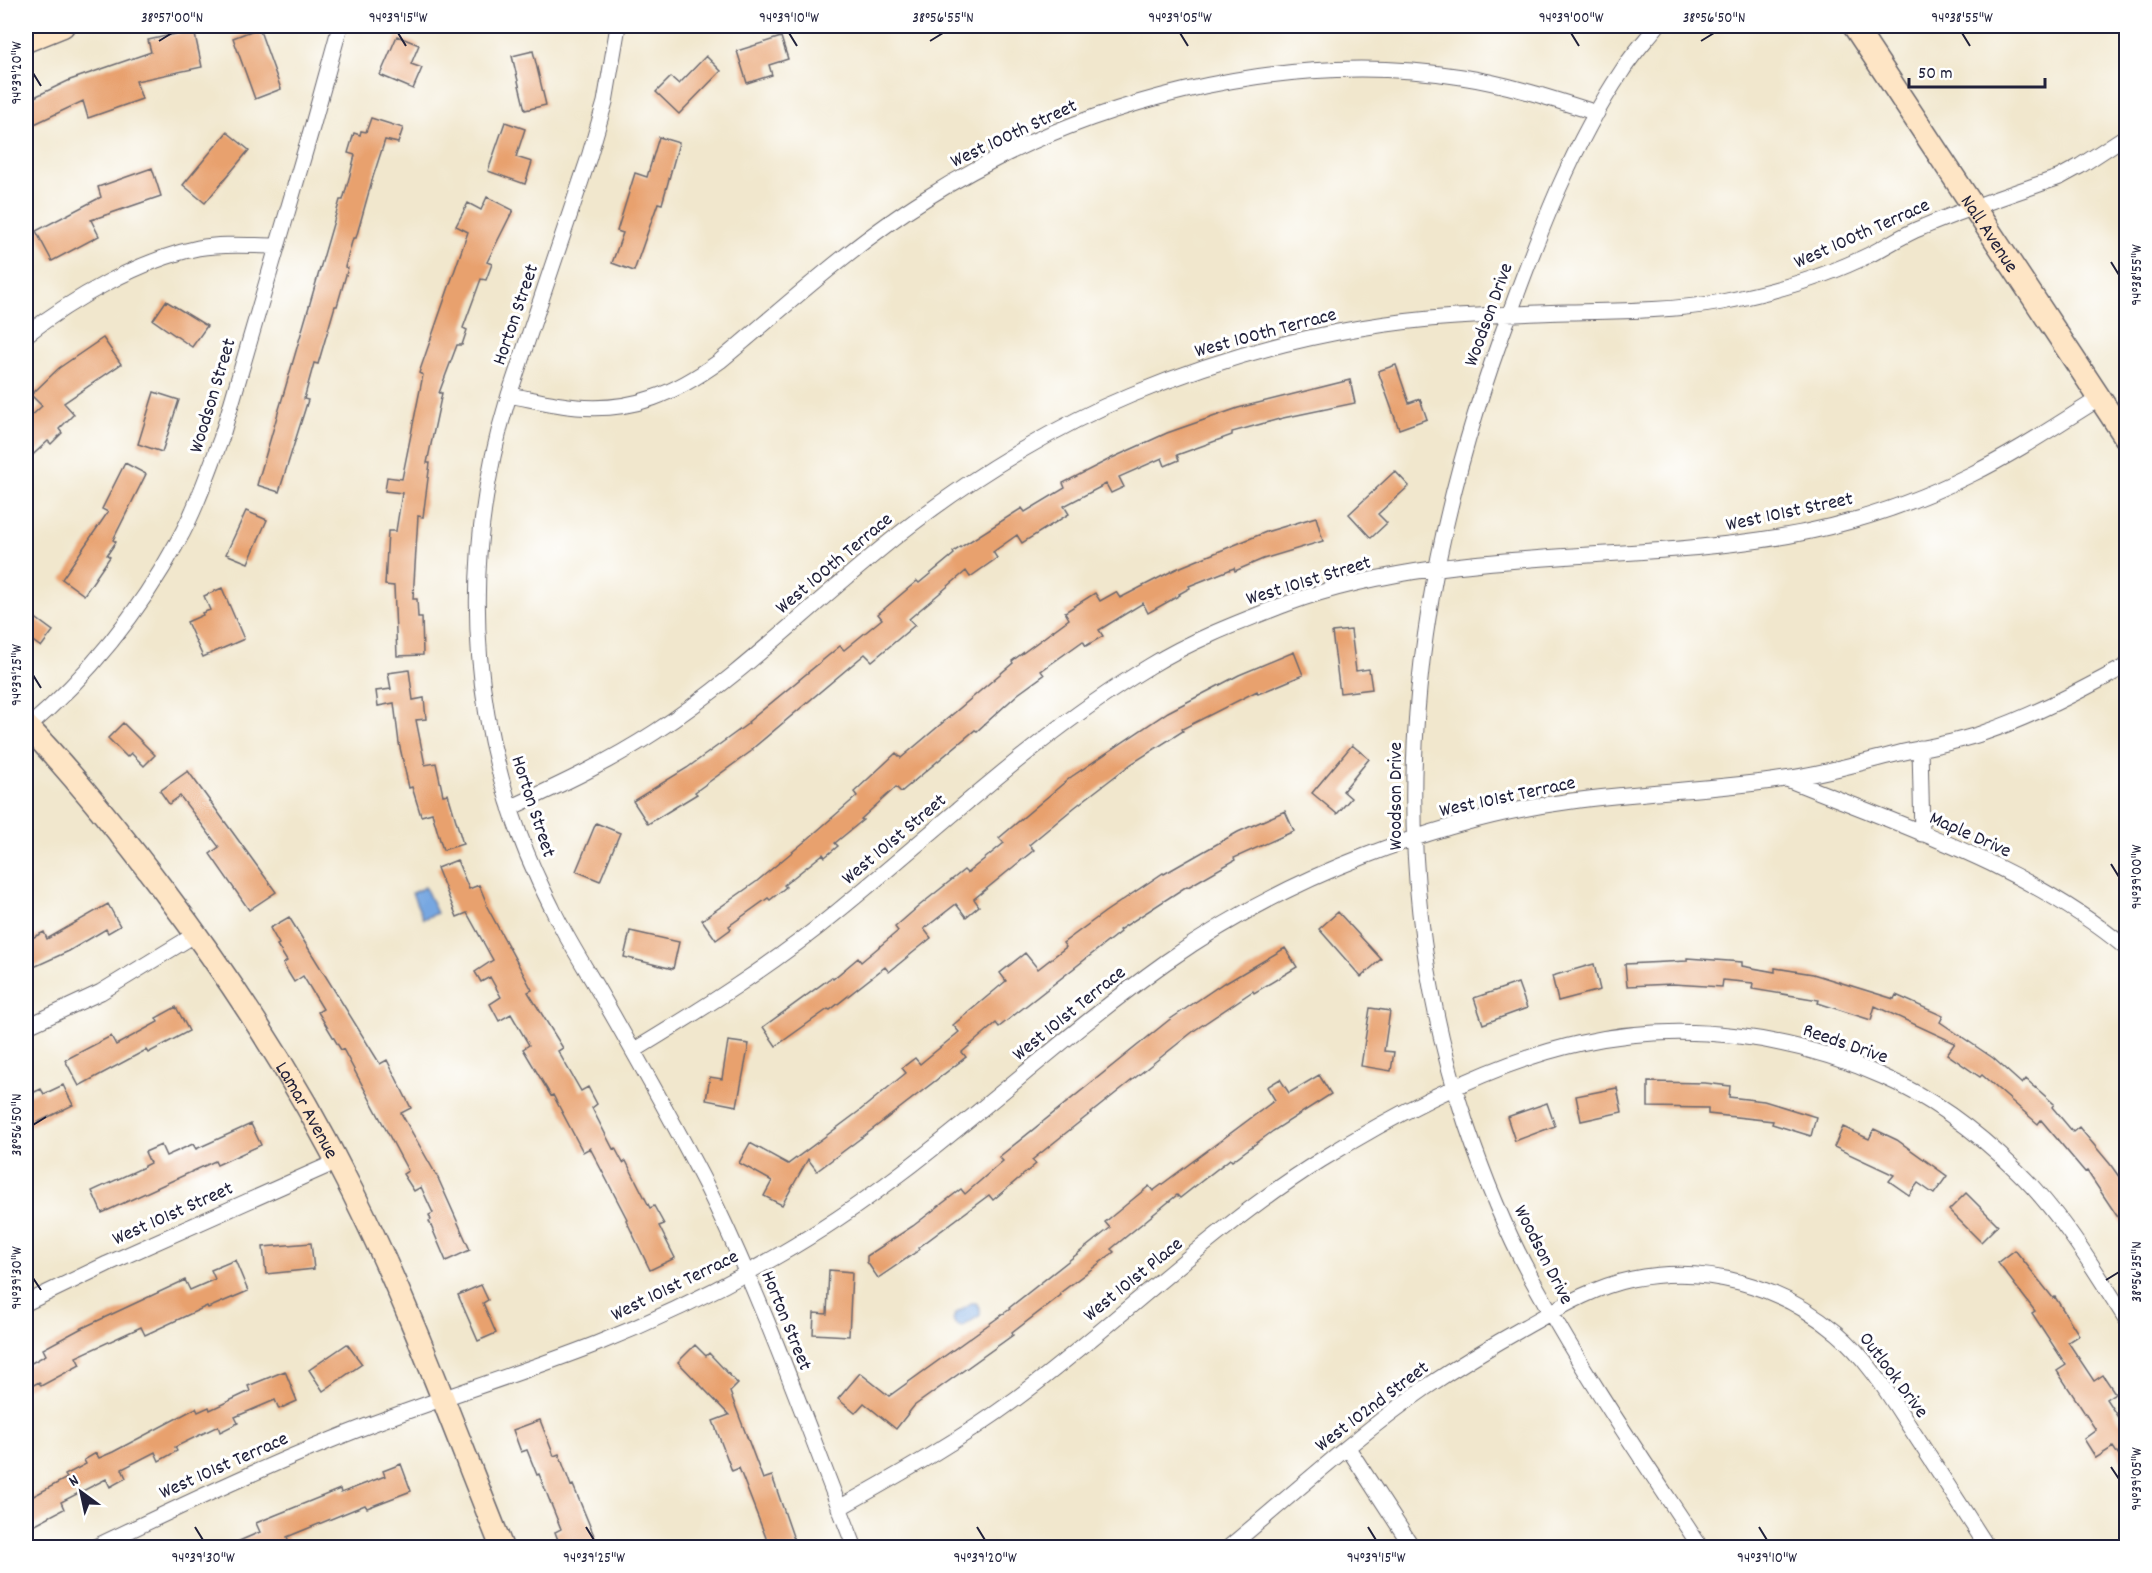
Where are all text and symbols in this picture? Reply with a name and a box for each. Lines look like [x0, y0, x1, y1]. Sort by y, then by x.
text: 38°57'00"N [141, 8, 203, 30]
text: 94°39'15"W [369, 8, 428, 30]
text: 94°39'10"W [759, 8, 819, 30]
text: 38°56'55"N [912, 8, 974, 30]
text: 94°39'05"W [1148, 8, 1212, 30]
text: 94°39'00"W [1539, 8, 1604, 30]
text: 38°56'50"N [1683, 8, 1745, 30]
text: 94°38'55"W [1931, 8, 1993, 30]
text: 94°39'20"W [7, 41, 29, 105]
scale bar [1909, 51, 2046, 89]
text: 50 m [1918, 62, 1953, 87]
street label: West 100th Street [946, 93, 1082, 176]
street label: Nall Avenue [1952, 190, 2024, 279]
street label: West 100th Terrace [1790, 192, 1935, 277]
text: 94°38'55"W [2127, 244, 2149, 306]
street label: Woodson Drive [1458, 259, 1522, 371]
street label: Horton Street [486, 261, 547, 369]
street label: West 100th Terrace [1192, 301, 1340, 366]
street label: Woodson Street [183, 335, 245, 457]
street label: West 101st Street [1723, 486, 1856, 540]
street label: West 100th Terrace [770, 507, 900, 622]
street label: West 101st Street [1243, 550, 1375, 614]
text: 94°39'25"W [7, 644, 29, 706]
street label: Woodson Drive [1383, 742, 1411, 850]
street label: Horton Street [503, 753, 562, 861]
street label: West 101st Terrace [1437, 770, 1578, 826]
street label: West 101st Street [836, 788, 953, 893]
street label: Maple Drive [1924, 805, 2015, 866]
text: 94°39'00"W [2127, 844, 2149, 909]
street label: West 101st Terrace [1007, 960, 1133, 1069]
street label: Reeds Drive [1799, 1017, 1891, 1073]
street label: Lamar Avenue [267, 1057, 344, 1165]
text: 38°56'50"N [7, 1094, 29, 1156]
street label: West 101st Street [108, 1176, 238, 1254]
street label: Woodson Drive [1505, 1201, 1579, 1310]
street label: West 101st Place [1078, 1231, 1190, 1329]
text: 38°56'35"N [2127, 1241, 2149, 1303]
street label: West 101st Terrace [607, 1244, 744, 1330]
text: 94°39'30"W [7, 1246, 29, 1310]
street label: Horton Street [753, 1267, 818, 1375]
street label: Outlook Drive [1851, 1327, 1934, 1425]
street label: West 102nd Street [1310, 1355, 1436, 1460]
street label: West 101st Terrace [155, 1426, 293, 1508]
text: 94°39'05"W [2127, 1447, 2149, 1511]
north arrow [51, 1462, 111, 1522]
text: N [65, 1470, 84, 1493]
text: 94°39'30"W [171, 1548, 235, 1570]
text: 94°39'25"W [563, 1548, 625, 1570]
text: 94°39'20"W [953, 1548, 1017, 1570]
text: 94°39'15"W [1347, 1548, 1406, 1570]
text: 94°39'10"W [1737, 1548, 1797, 1570]

